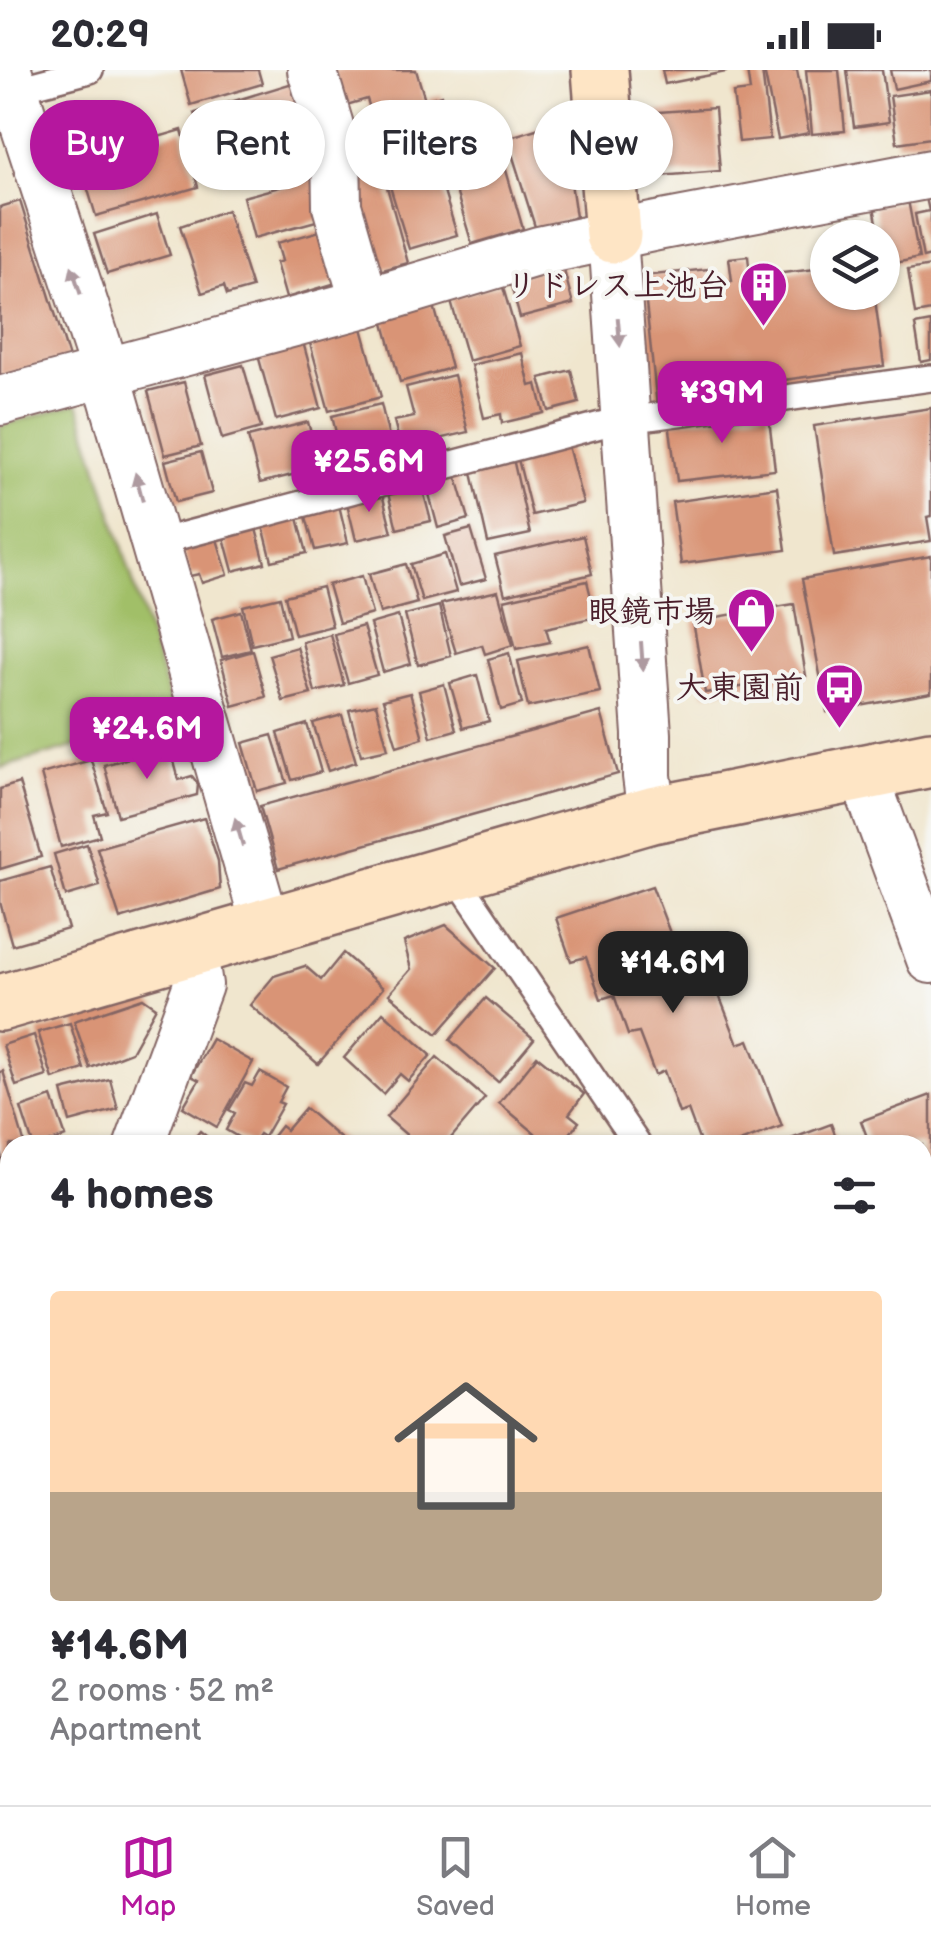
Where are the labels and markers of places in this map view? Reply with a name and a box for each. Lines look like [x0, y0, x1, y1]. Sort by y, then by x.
building icon: リドレス上池台 [738, 260, 790, 328]
place label: リドレス上池台 [505, 267, 729, 306]
pin: ¥39M [663, 361, 781, 446]
pin: ¥25.6M [288, 430, 450, 515]
shop icon: 眼鏡市場 [725, 586, 777, 654]
place label: 眼鏡市場 [588, 593, 716, 632]
bus stop icon: 大東園前 [813, 662, 865, 730]
place label: 大東園前 [676, 669, 804, 708]
pin: ¥24.6M [66, 697, 228, 782]
pin: ¥14.6M [592, 931, 754, 1016]

